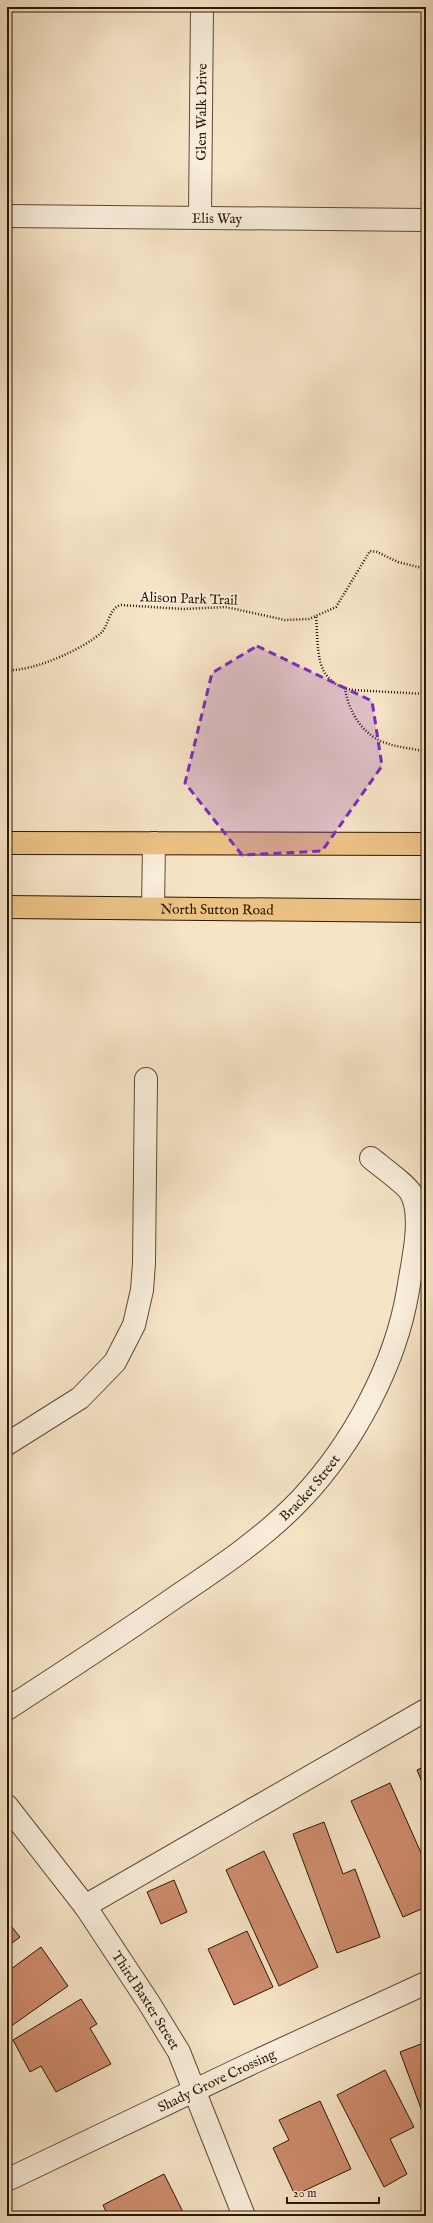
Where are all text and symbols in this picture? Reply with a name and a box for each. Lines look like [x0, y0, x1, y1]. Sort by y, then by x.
street label: Glen Walk Drive [193, 63, 211, 161]
street label: Elis Way [192, 210, 242, 228]
street label: Alison Park Trail [139, 588, 238, 610]
street label: North Sutton Road [160, 900, 274, 920]
street label: Bracket Street [276, 1451, 344, 1525]
street label: Third Baxter Street [107, 1948, 183, 2053]
street label: Shady Grove Crossing [155, 2045, 279, 2117]
scale bar [287, 2179, 379, 2205]
text: 20 m [293, 2186, 316, 2201]

